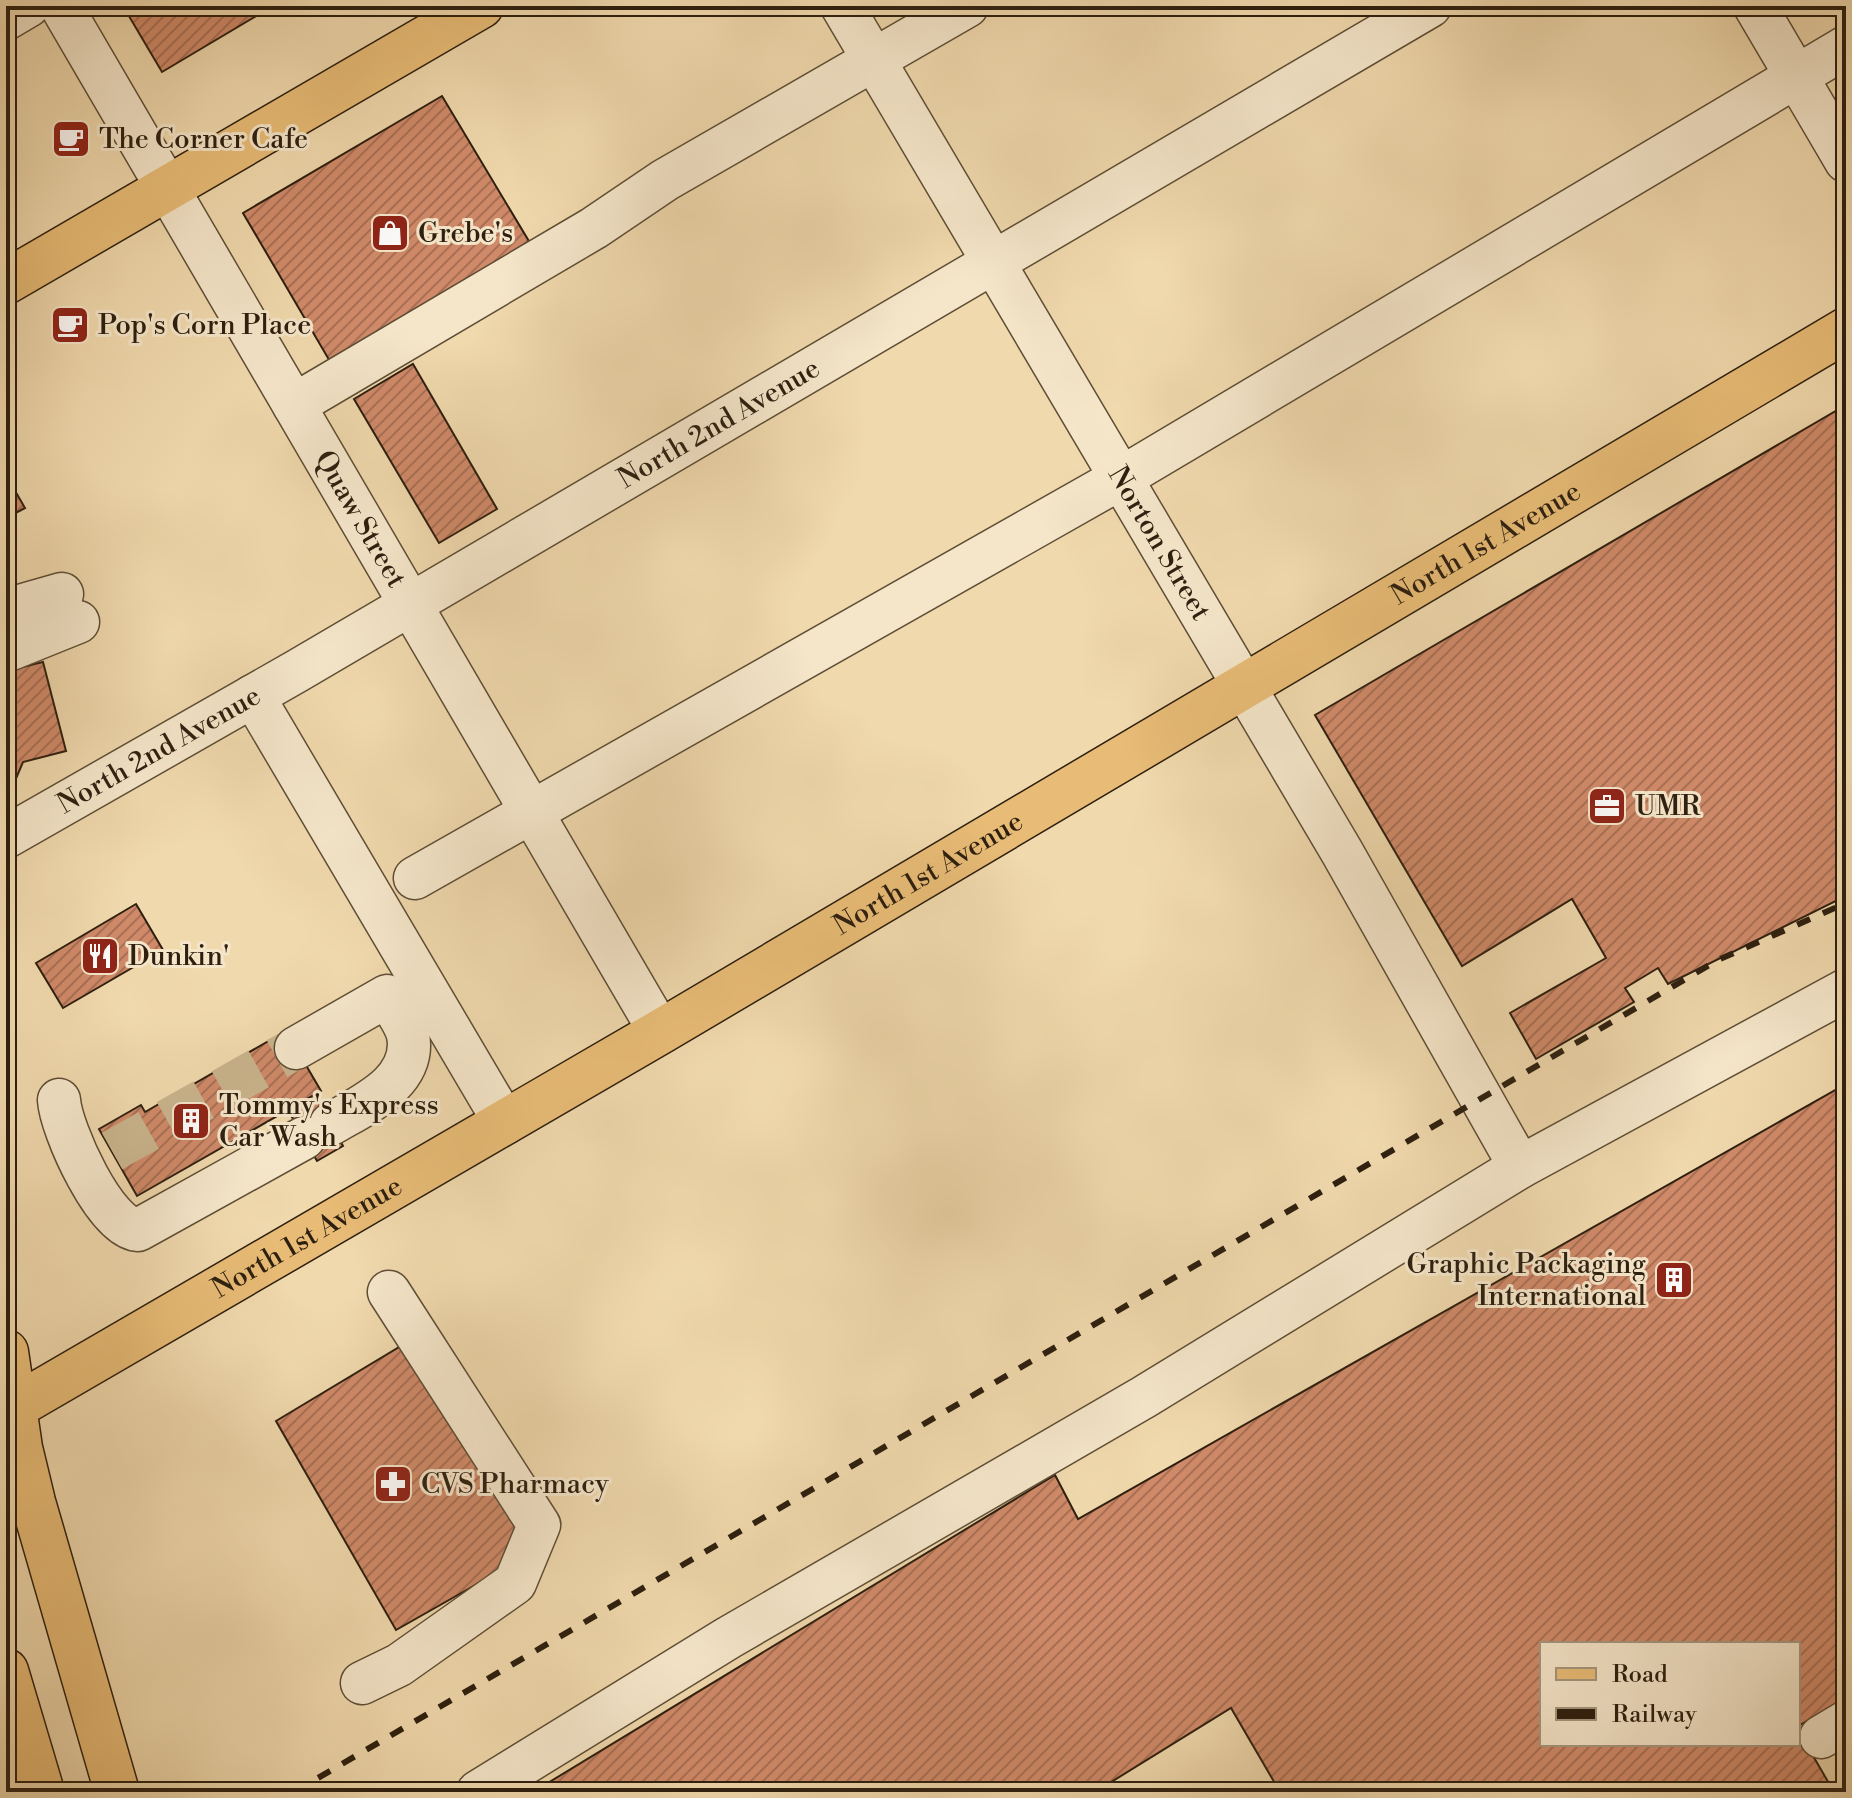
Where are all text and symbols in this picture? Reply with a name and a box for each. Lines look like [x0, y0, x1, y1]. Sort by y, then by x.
cafe icon: The Corner Cafe [50, 118, 92, 160]
place label: The Corner Cafe [99, 122, 308, 157]
shop icon: Grebe's [369, 212, 411, 254]
place label: Grebe's [418, 216, 513, 251]
cafe icon: Pop's Corn Place [49, 304, 91, 346]
place label: Pop's Corn Place [98, 308, 311, 343]
street label: North 2nd Avenue [611, 351, 826, 496]
street label: Quaw Street [307, 444, 414, 594]
street label: Norton Street [1100, 460, 1219, 627]
street label: North 1st Avenue [1385, 474, 1587, 613]
street label: North 2nd Avenue [51, 678, 267, 822]
office icon: UMR [1586, 785, 1628, 827]
place label: UMR [1635, 789, 1700, 824]
street label: North 1st Avenue [827, 804, 1029, 943]
restaurant icon: Dunkin' [79, 935, 121, 977]
place label: Dunkin' [128, 939, 229, 974]
place label: Tommy's Express Car Wash [219, 1088, 439, 1155]
building icon: Tommy's Express Car Wash [170, 1100, 212, 1142]
street label: North 1st Avenue [205, 1168, 408, 1306]
place label: Graphic Packaging International [1407, 1247, 1646, 1314]
building icon: Graphic Packaging International [1653, 1259, 1695, 1301]
pharmacy icon: CVS Pharmacy [372, 1463, 414, 1505]
place label: CVS Pharmacy [421, 1467, 609, 1502]
legend [1540, 1642, 1800, 1746]
text: Road [1612, 1660, 1668, 1690]
text: Railway [1612, 1700, 1697, 1730]

